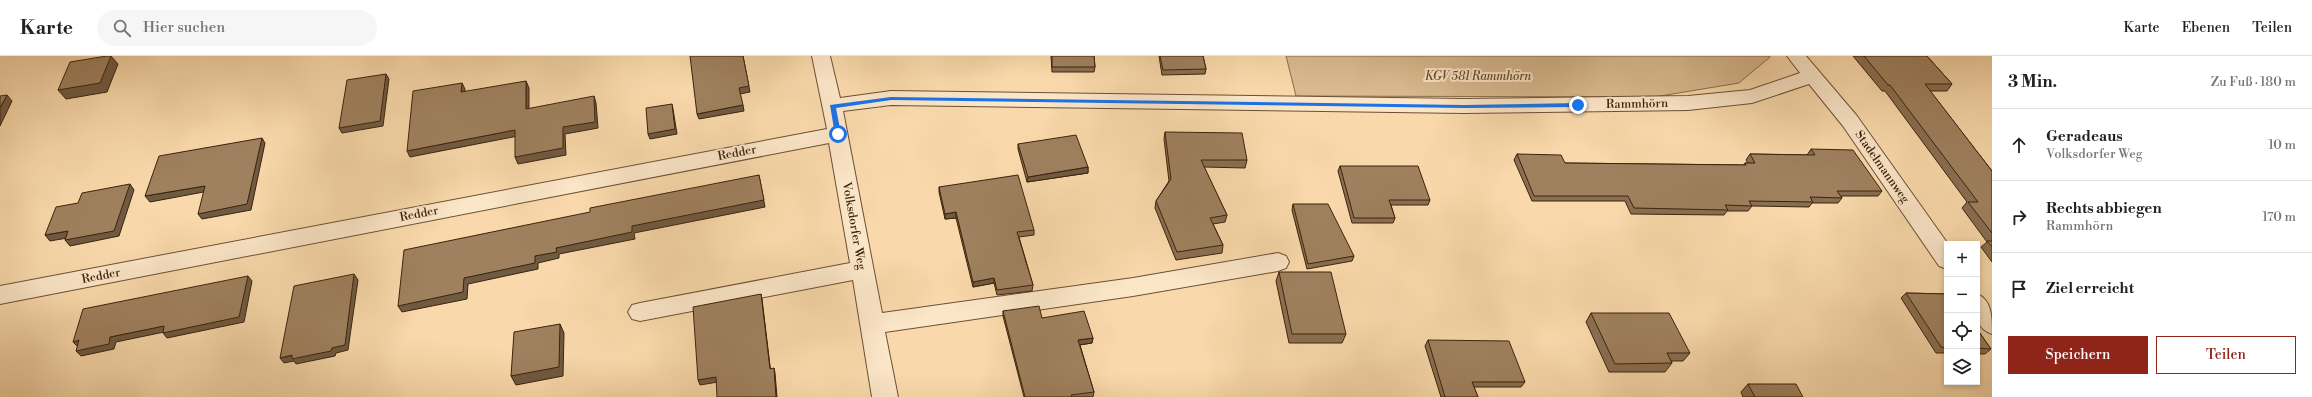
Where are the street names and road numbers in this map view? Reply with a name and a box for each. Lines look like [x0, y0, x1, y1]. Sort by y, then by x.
street label: Rammhörn [1606, 96, 1668, 112]
street label: Stadelmannweg [1851, 128, 1913, 207]
street label: Redder [716, 142, 758, 164]
street label: Volksdorfer Weg [839, 180, 869, 272]
street label: Redder [398, 203, 440, 225]
street label: Redder [80, 265, 122, 287]

